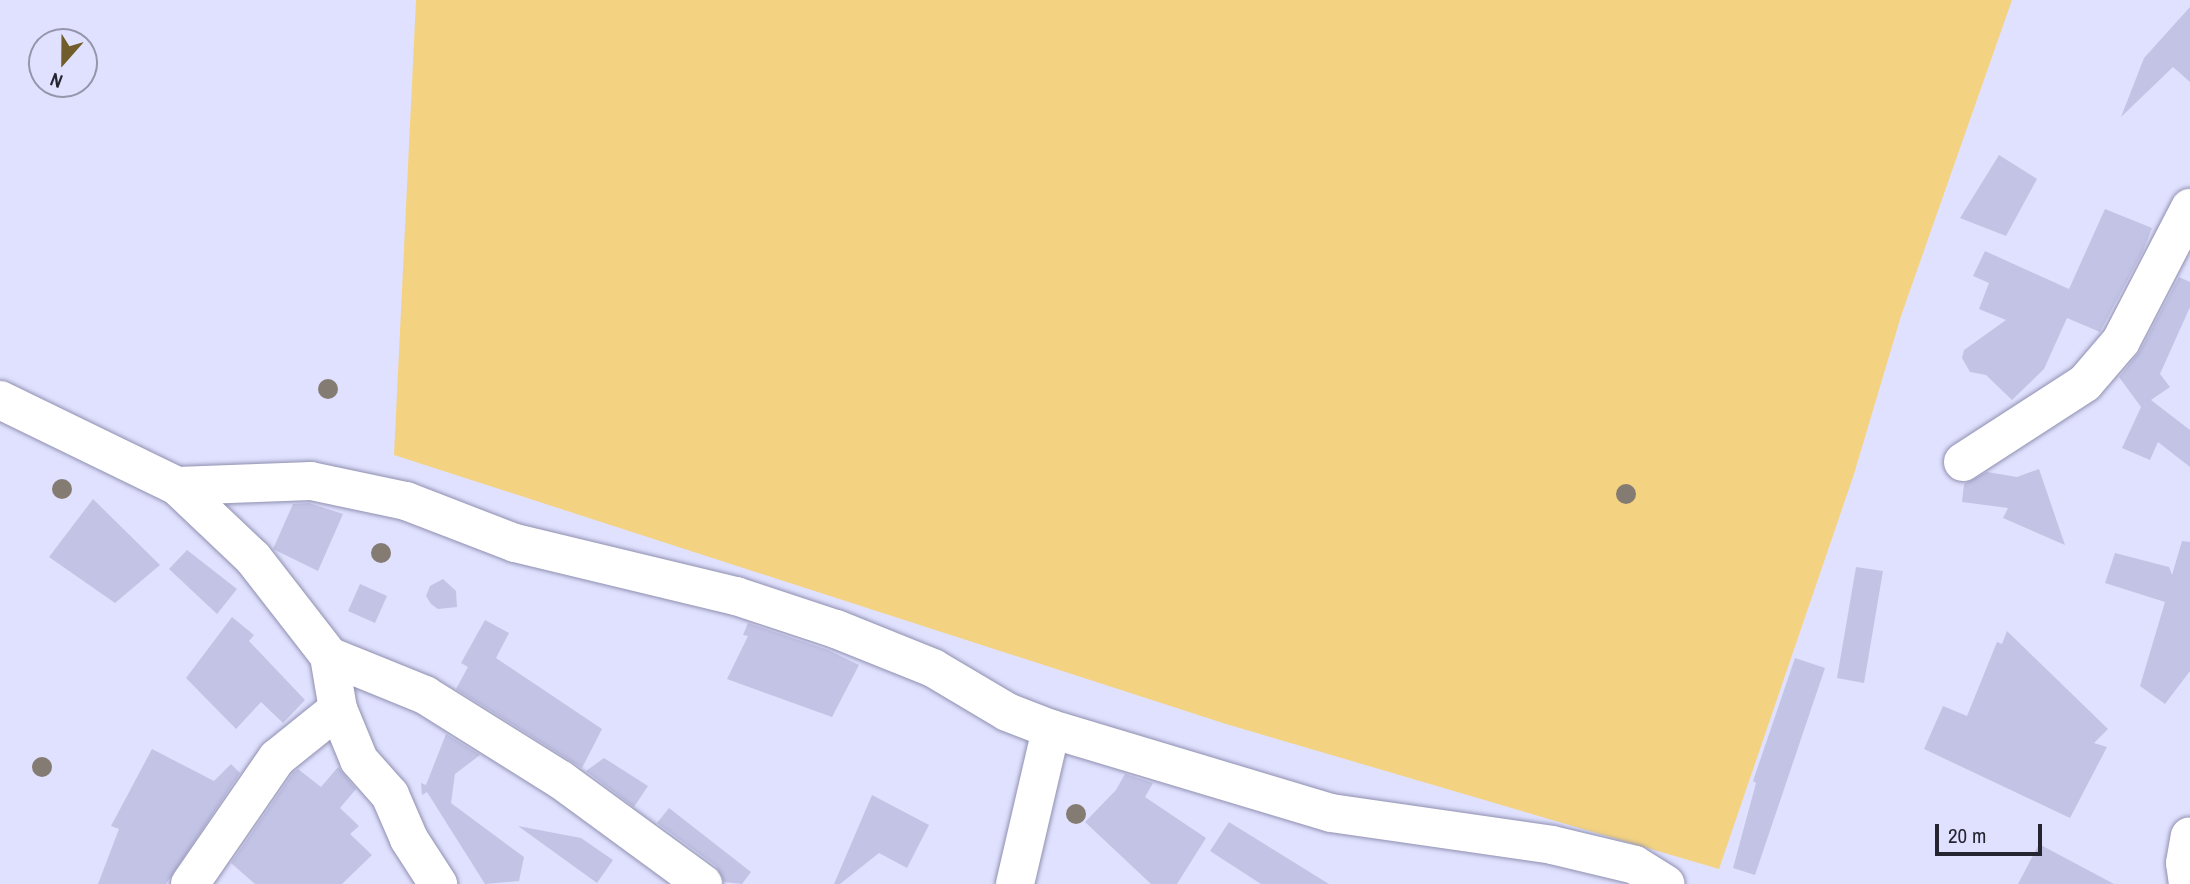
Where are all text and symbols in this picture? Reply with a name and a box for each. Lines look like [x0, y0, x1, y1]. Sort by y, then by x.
north arrow [28, 28, 98, 98]
text: N [46, 67, 66, 95]
scale bar [1938, 810, 2045, 854]
text: 20 m [1948, 821, 1986, 850]

